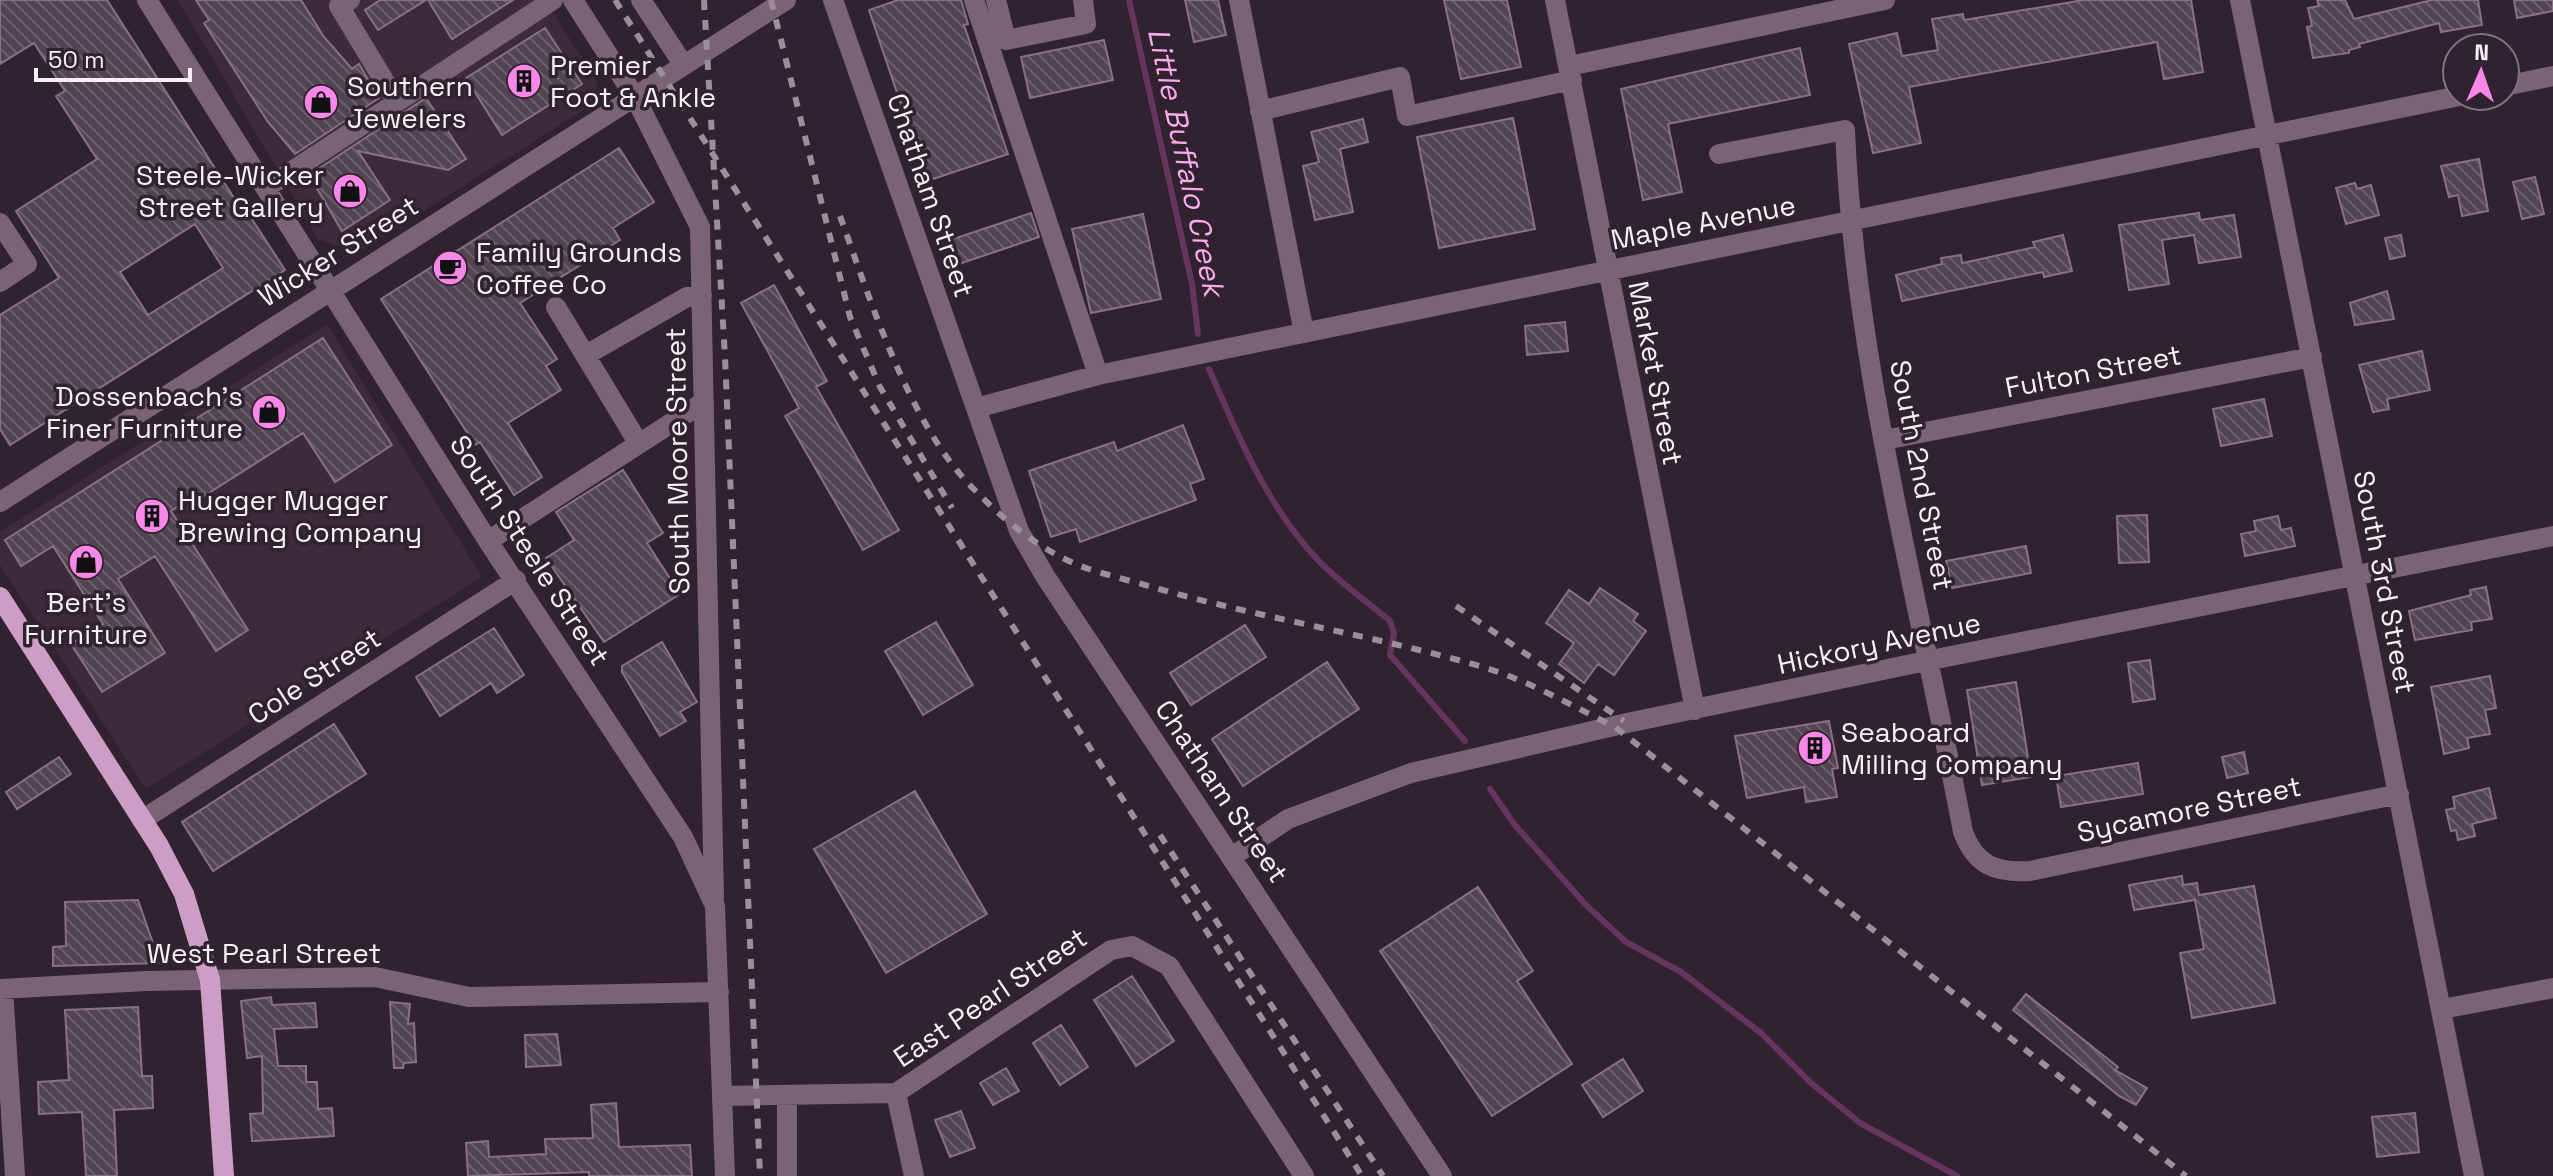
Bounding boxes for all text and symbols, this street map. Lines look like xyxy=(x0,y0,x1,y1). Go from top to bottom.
water label: Little Buffalo Creek xyxy=(1139,24,1235,302)
scale bar xyxy=(36,32,190,82)
north arrow xyxy=(2441,32,2521,112)
text: N xyxy=(2474,38,2490,66)
text: 50 m xyxy=(48,44,105,75)
place label: Premier Foot & Ankle xyxy=(550,47,716,115)
building icon: Premier Foot & Ankle xyxy=(505,62,543,100)
place label: Southern Jewelers xyxy=(347,68,473,136)
shop icon: Southern Jewelers xyxy=(302,83,340,121)
street label: Chatham Street xyxy=(879,88,983,302)
place label: Steele-Wicker Street Gallery xyxy=(136,157,324,225)
shop icon: Steele-Wicker Street Gallery xyxy=(331,172,369,210)
street label: Maple Avenue xyxy=(1608,186,1798,258)
street label: Wicker Street xyxy=(251,187,425,315)
place label: Family Grounds Coffee Co xyxy=(476,234,682,302)
cafe icon: Family Grounds Coffee Co xyxy=(431,249,469,287)
street label: Market Street xyxy=(1621,278,1691,468)
street label: South Moore Street xyxy=(657,327,697,595)
street label: Fulton Street xyxy=(2002,336,2184,406)
street label: South 2nd Street xyxy=(1882,357,1962,593)
place label: Dossenbach's Finer Furniture xyxy=(46,378,243,446)
shop icon: Dossenbach's Finer Furniture xyxy=(250,393,288,431)
street label: South Steele Street xyxy=(442,428,618,672)
street label: South 3rd Street xyxy=(2346,467,2424,697)
place label: Hugger Mugger Brewing Company xyxy=(178,482,422,550)
building icon: Hugger Mugger Brewing Company xyxy=(133,497,171,535)
shop icon: Bert's Furniture xyxy=(67,543,105,581)
place label: Bert's Furniture xyxy=(24,584,148,652)
street label: Hickory Avenue xyxy=(1774,604,1984,682)
street label: Cole Street xyxy=(241,620,387,732)
street label: Chatham Street xyxy=(1147,692,1297,890)
place label: Seaboard Milling Company xyxy=(1841,714,2063,782)
building icon: Seaboard Milling Company xyxy=(1796,729,1834,767)
street label: Sycamore Street xyxy=(2074,768,2304,850)
street label: East Pearl Street xyxy=(886,919,1094,1075)
street label: West Pearl Street xyxy=(147,935,381,971)

